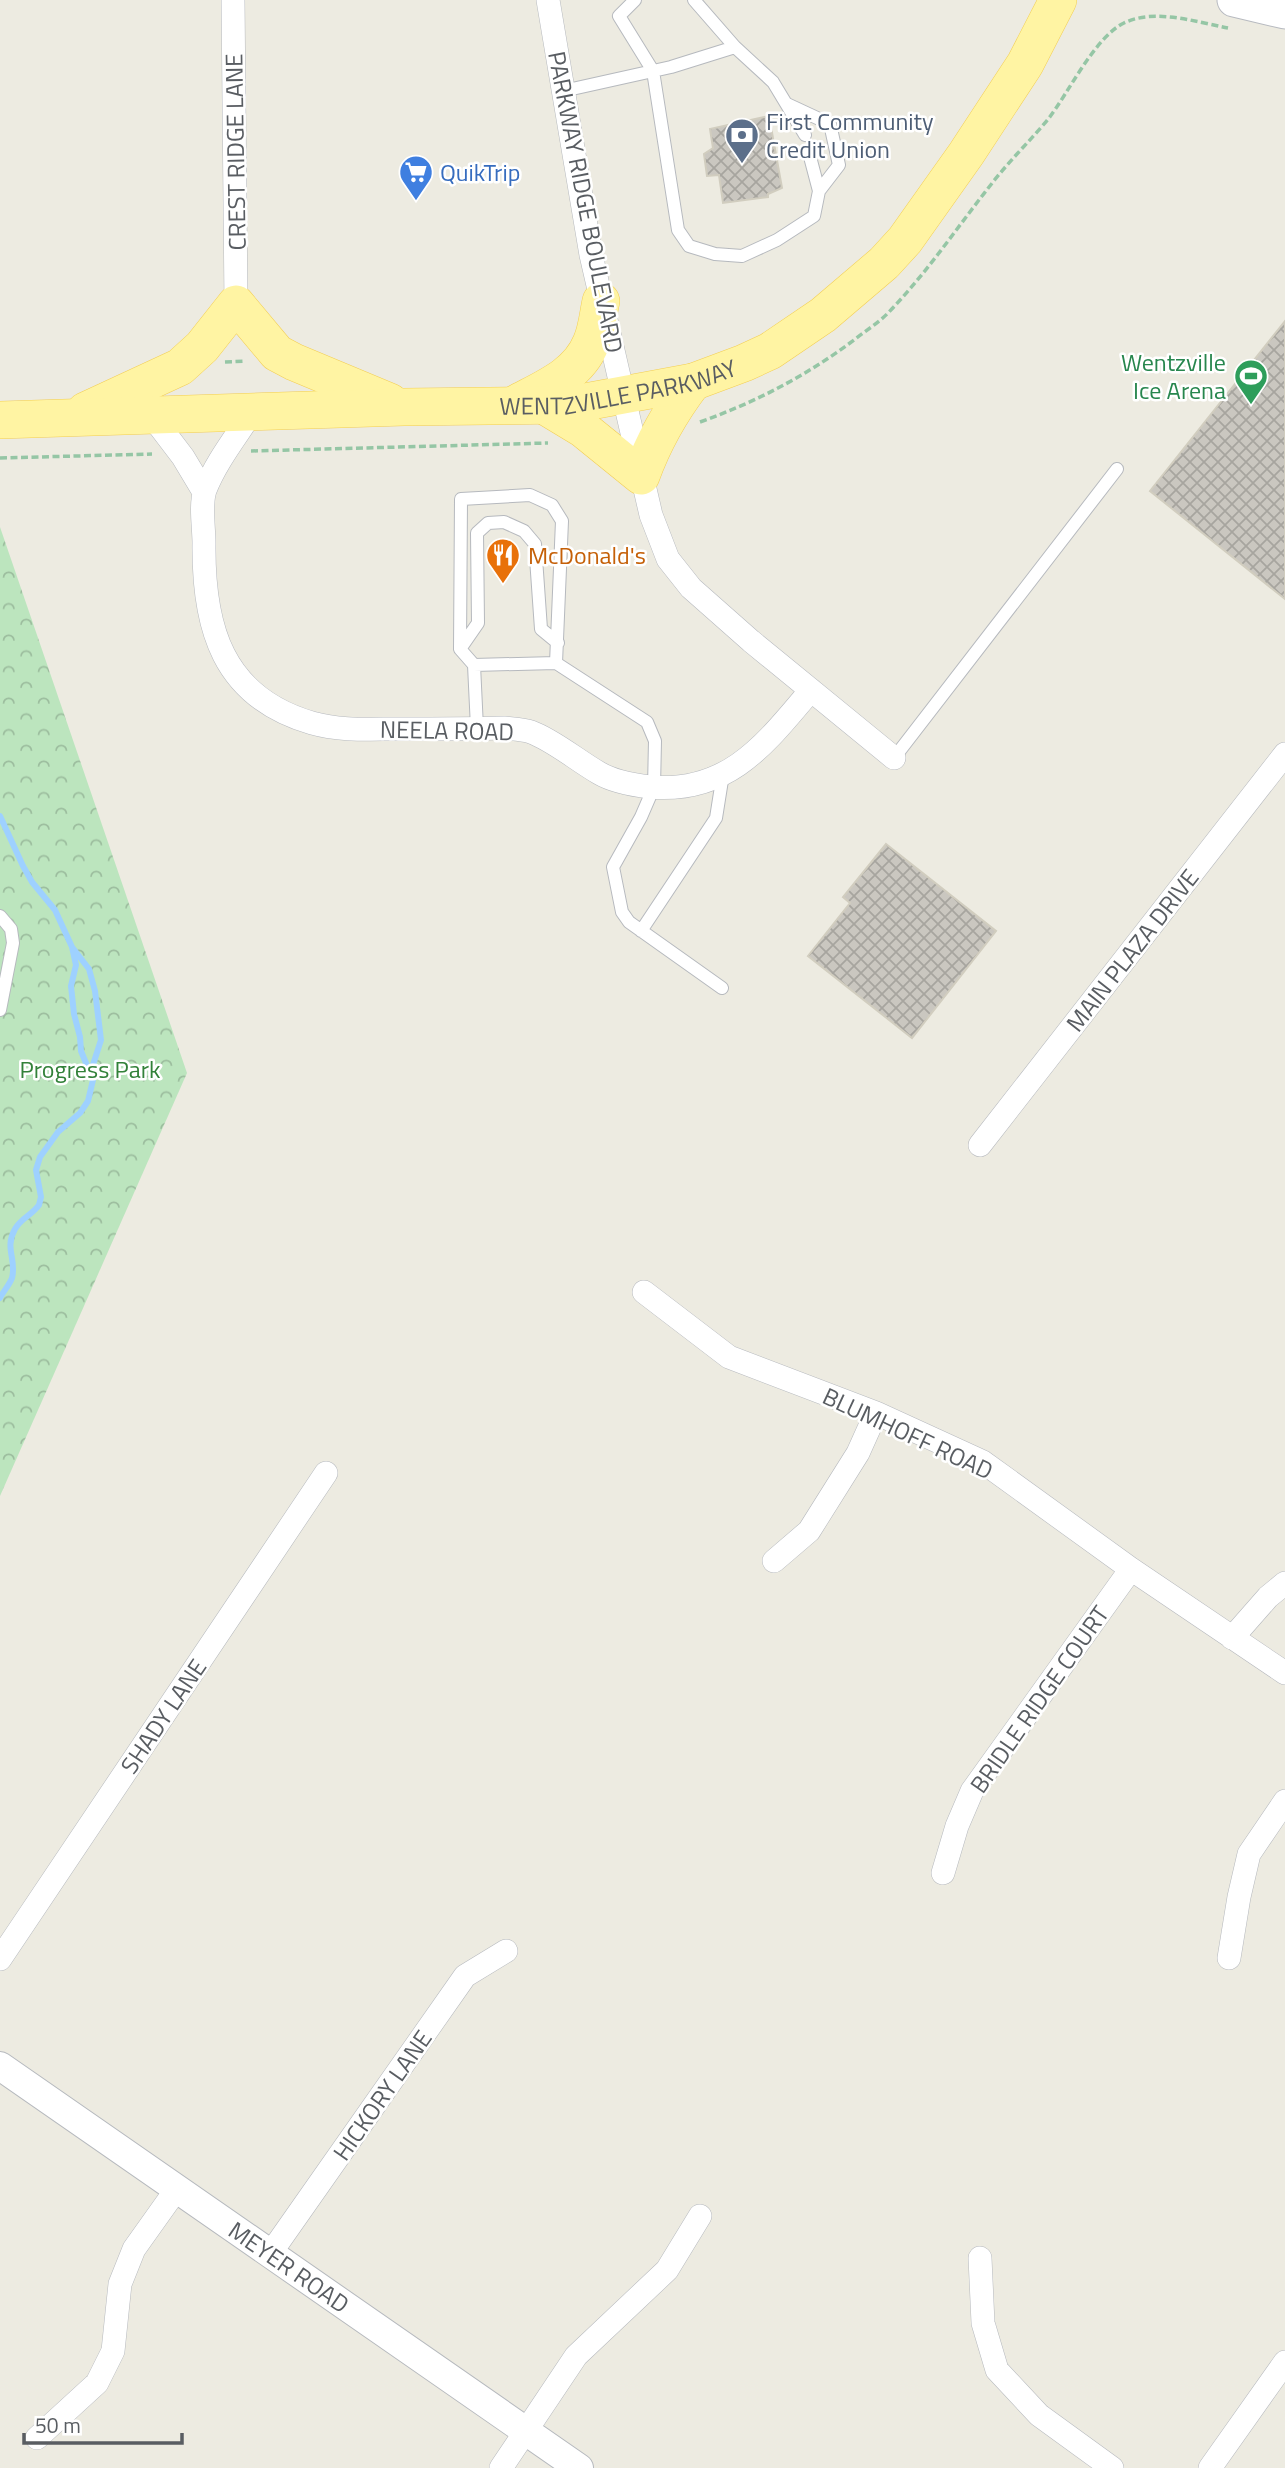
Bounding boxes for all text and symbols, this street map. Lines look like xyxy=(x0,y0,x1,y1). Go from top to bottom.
street label: PARKWAY RIDGE BOULEVARD xyxy=(539,48,633,356)
street label: CREST RIDGE LANE xyxy=(215,53,255,251)
place label: First Community Credit Union xyxy=(766,103,934,167)
bank icon: First Community Credit Union xyxy=(723,116,761,165)
supermarket icon: QuikTrip xyxy=(397,153,435,202)
place label: QuikTrip xyxy=(440,154,520,190)
place label: Wentzville Ice Arena xyxy=(1121,344,1226,408)
street label: WENTZVILLE PARKWAY xyxy=(499,349,742,424)
sports icon: Wentzville Ice Arena xyxy=(1232,357,1270,406)
restaurant icon: McDonald's xyxy=(484,536,522,585)
place label: McDonald's xyxy=(528,537,646,573)
street label: NEELA ROAD xyxy=(380,711,514,749)
street label: MAIN PLAZA DRIVE xyxy=(1057,861,1207,1039)
park label: Progress Park xyxy=(19,1051,161,1087)
street label: BLUMHOFF ROAD xyxy=(817,1378,999,1488)
street label: BRIDLE RIDGE COURT xyxy=(961,1598,1118,1800)
street label: SHADY LANE xyxy=(111,1651,215,1781)
street label: HICKORY LANE xyxy=(324,2022,440,2168)
street label: MEYER ROAD xyxy=(221,2212,357,2321)
scale bar xyxy=(24,2402,182,2446)
text: 50 m xyxy=(35,2409,81,2441)

